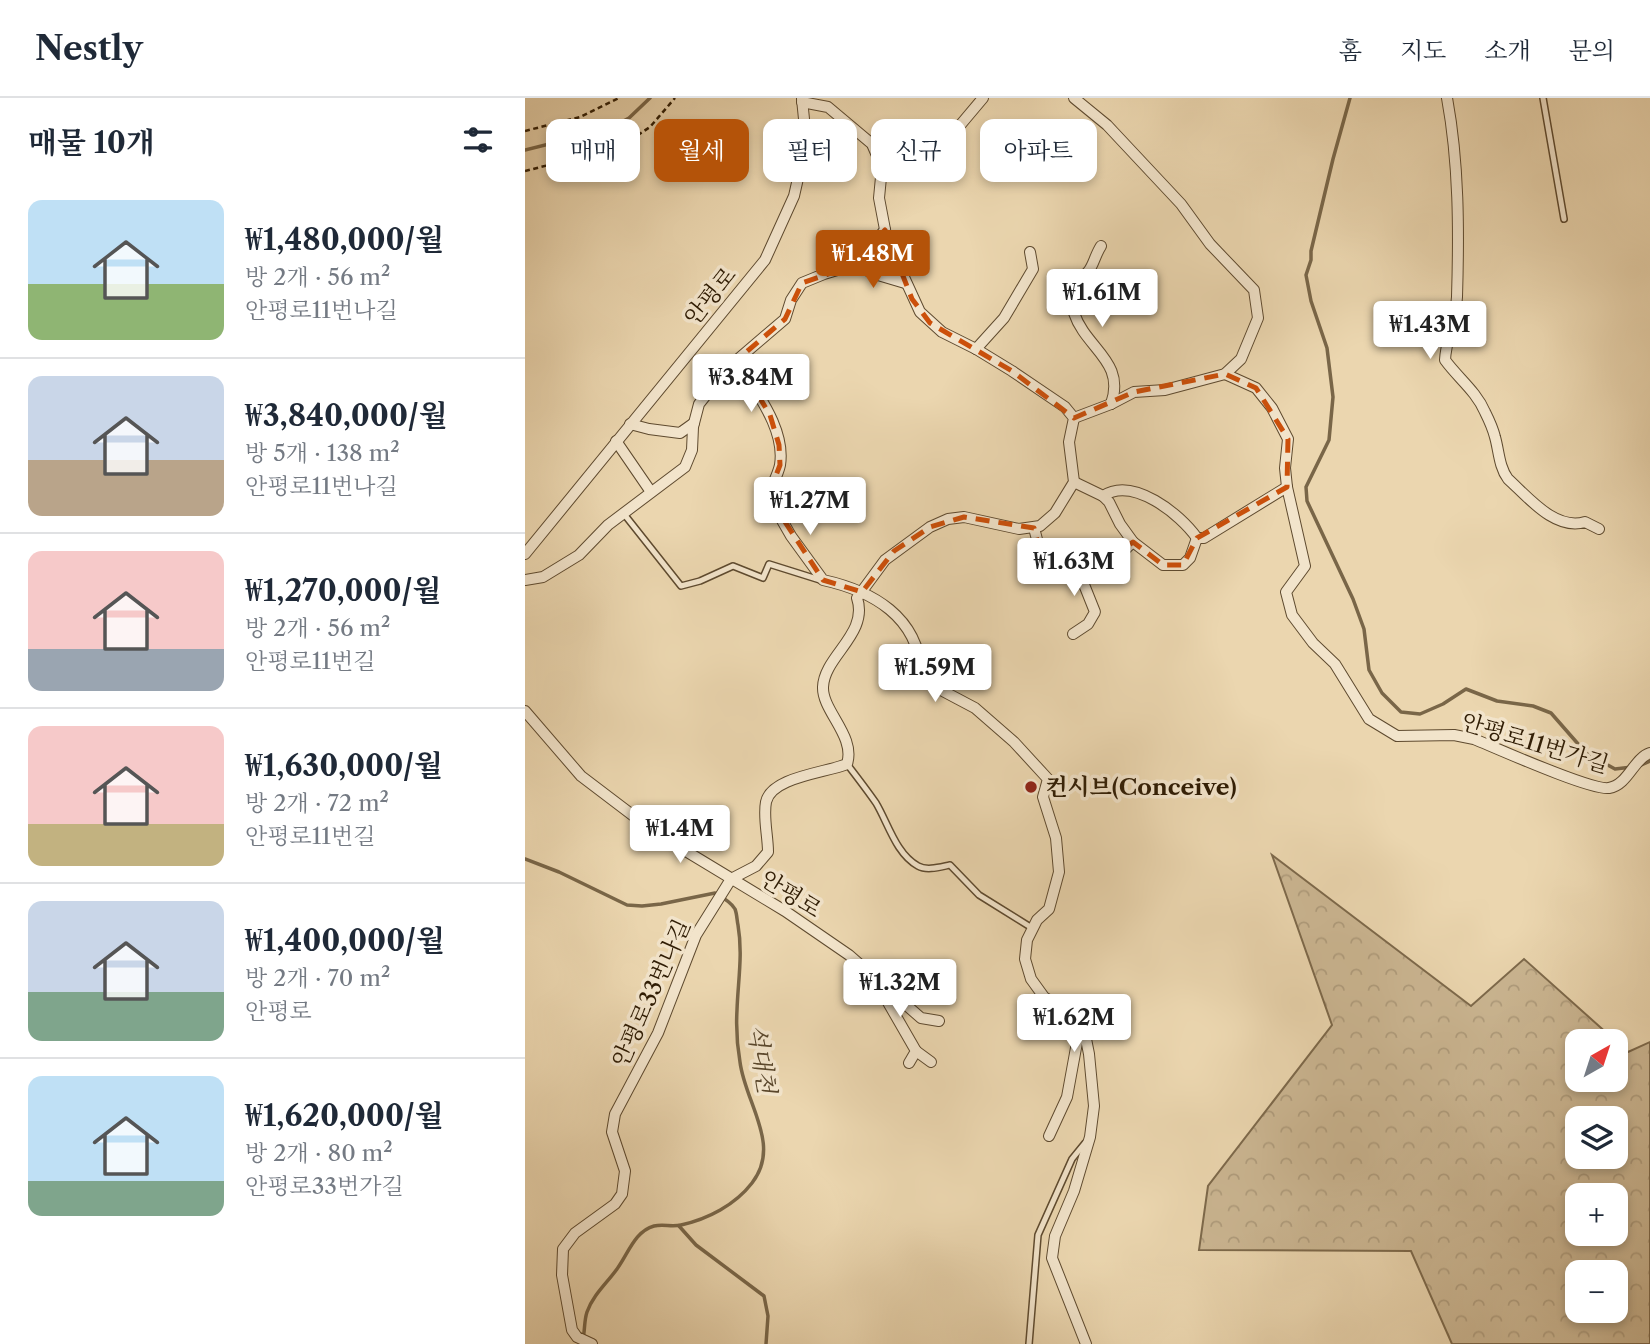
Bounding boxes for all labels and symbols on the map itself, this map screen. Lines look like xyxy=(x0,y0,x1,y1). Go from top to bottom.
pin: ₩1.48M xyxy=(816,230,930,290)
street label: 안평로 xyxy=(678,261,742,331)
pin: ₩1.61M xyxy=(1045,270,1159,329)
pin: ₩1.43M xyxy=(1373,302,1487,361)
pin: ₩3.84M xyxy=(694,354,808,414)
pin: ₩1.27M xyxy=(753,478,867,537)
pin: ₩1.63M xyxy=(1017,538,1131,598)
pin: ₩1.59M xyxy=(878,644,992,704)
street label: 안평로11번가길 xyxy=(1458,707,1612,779)
place label: 컨시브(Conceive) xyxy=(1045,773,1237,801)
marker: 컨시브(Conceive) xyxy=(1023,779,1039,795)
pin: ₩1.4M xyxy=(631,806,729,865)
street label: 안평로 xyxy=(755,864,827,924)
street label: 안평로33번나길 xyxy=(606,915,696,1071)
pin: ₩1.32M xyxy=(843,960,957,1019)
pin: ₩1.62M xyxy=(1017,995,1131,1054)
water label: 석대천 xyxy=(742,1022,782,1097)
north arrow xyxy=(1565,1029,1627,1092)

